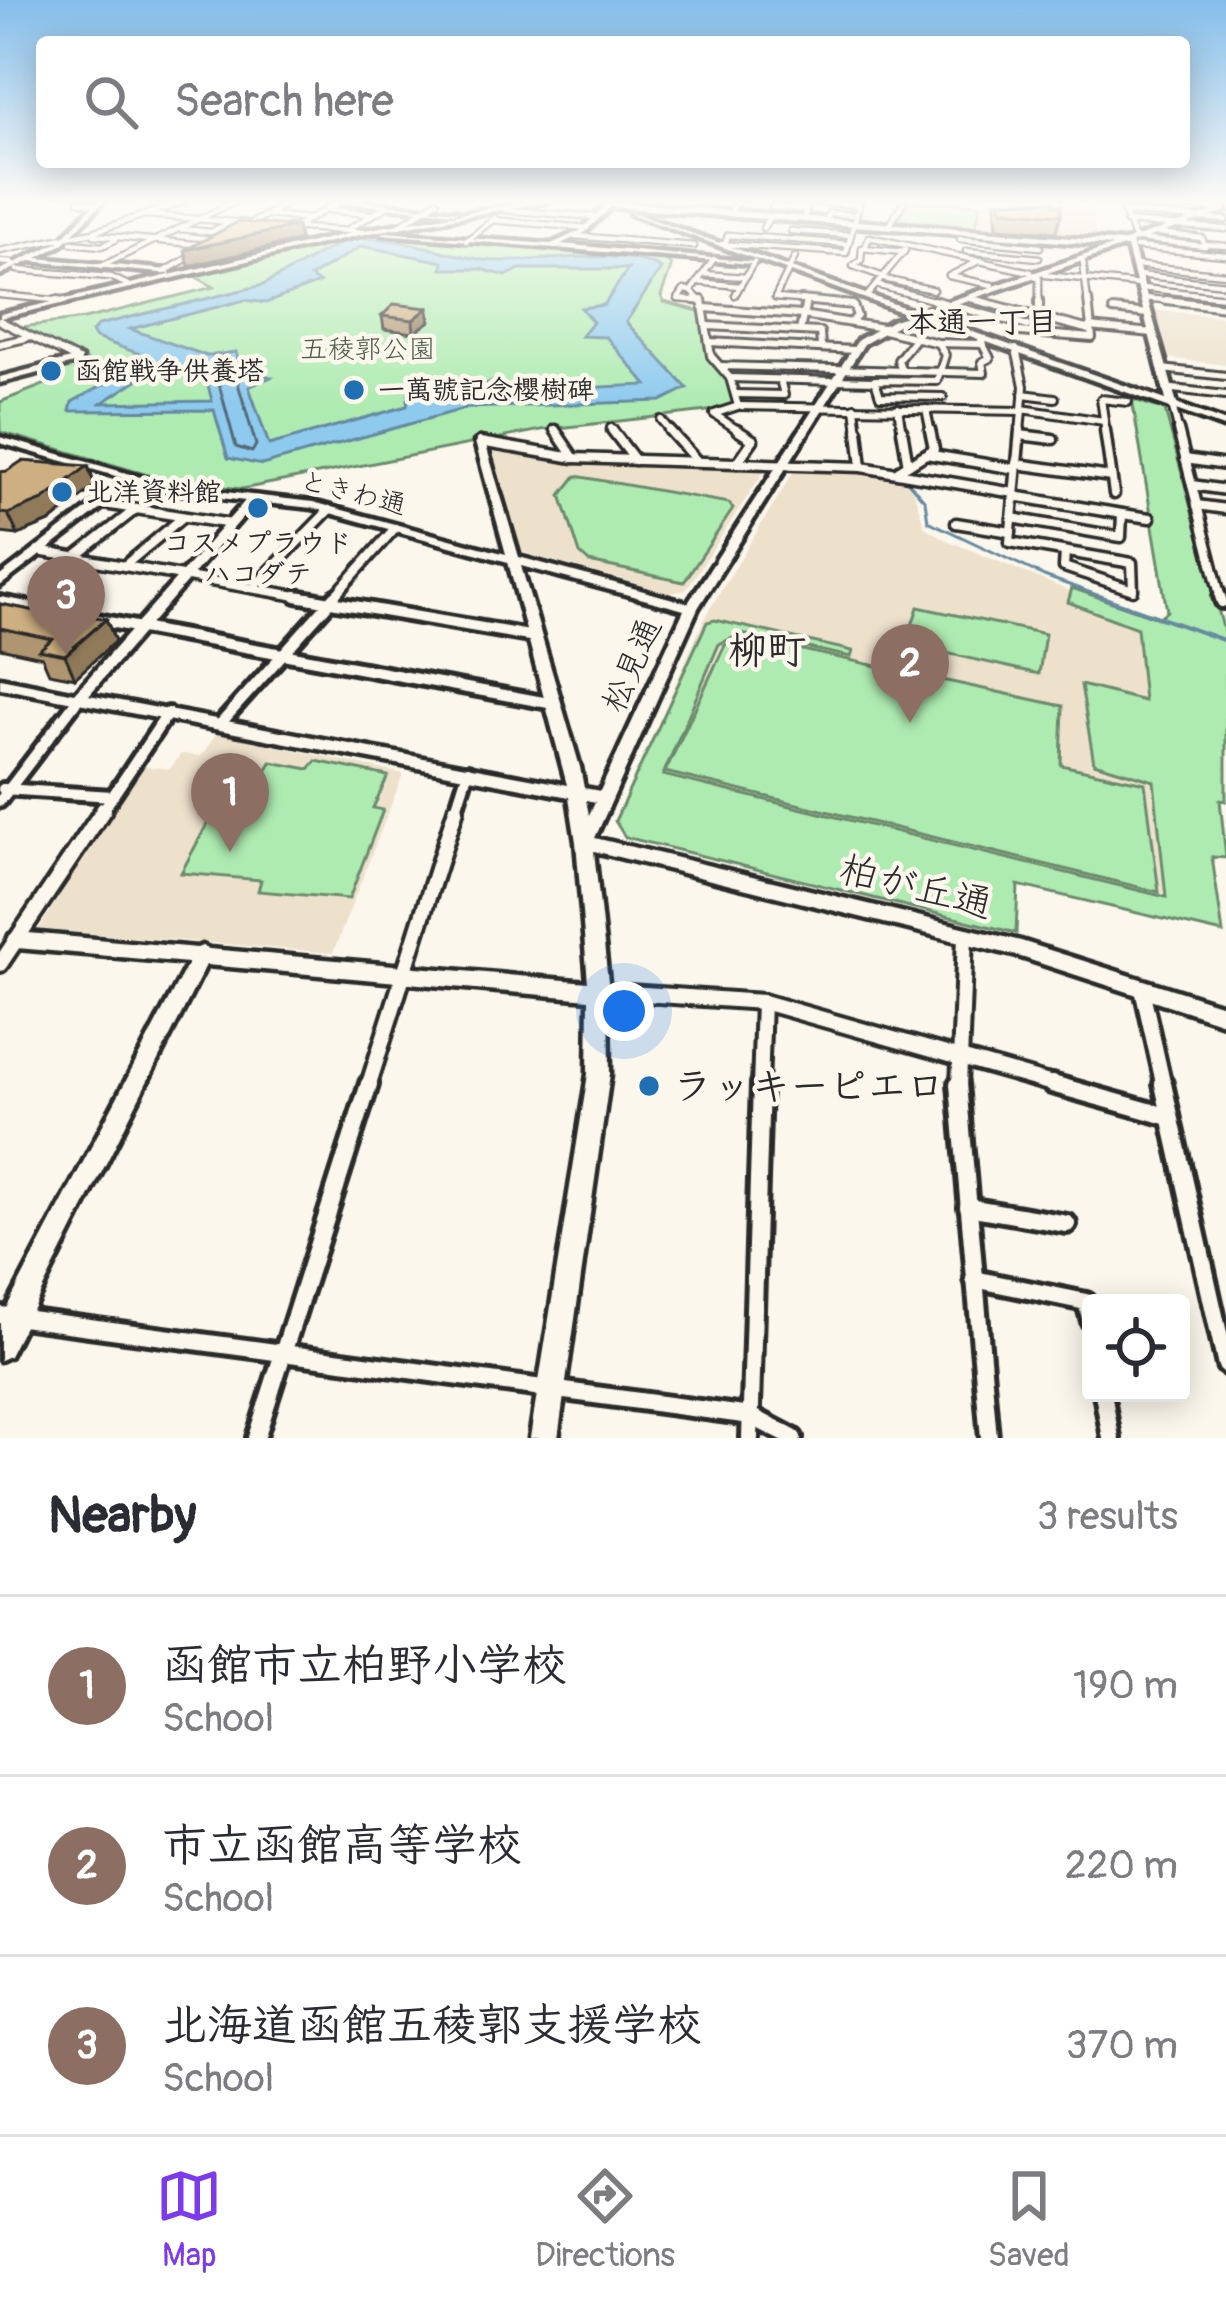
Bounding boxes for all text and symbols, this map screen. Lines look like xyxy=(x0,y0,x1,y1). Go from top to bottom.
search box xyxy=(36,36,1190,168)
icon: search xyxy=(78,69,144,135)
text: Search here xyxy=(174,74,394,130)
district label: 本通一丁目 xyxy=(907,304,1057,341)
park label: 五稜郭公園 xyxy=(301,333,436,366)
place label: 函館戦争供養塔 xyxy=(75,355,264,388)
marker: 函館戦争供養塔 xyxy=(38,358,64,384)
place label: 一萬號記念櫻樹碑 xyxy=(378,374,594,407)
marker: 一萬號記念櫻樹碑 xyxy=(341,377,367,403)
street label: ときわ通 xyxy=(297,464,409,522)
place label: 北洋資料館 xyxy=(86,476,221,509)
marker: 北洋資料館 xyxy=(49,479,75,505)
marker: コスメプラウド ハコダテ xyxy=(245,495,271,521)
place label: コスメプラウド ハコダテ xyxy=(164,527,353,591)
pin: 3 xyxy=(27,556,105,655)
street label: 松見通 xyxy=(593,611,671,719)
pin: 2 xyxy=(871,624,949,723)
district label: 柳町 xyxy=(728,626,806,675)
pin: 1 xyxy=(191,753,269,852)
street label: 柏が丘通 xyxy=(834,844,998,930)
your location xyxy=(594,981,654,1041)
place label: ラッキーピエロ xyxy=(673,1062,945,1111)
marker: ラッキーピエロ xyxy=(636,1073,662,1099)
map controls xyxy=(1082,1294,1190,1402)
button: locate xyxy=(1082,1294,1190,1402)
text: Nearby xyxy=(48,1484,196,1548)
text: 3 results xyxy=(1037,1492,1178,1541)
text: 函館市立柏野小学校 xyxy=(162,1638,567,1694)
text: 1 xyxy=(79,1661,95,1710)
text: 190 m xyxy=(1073,1661,1178,1710)
text: School xyxy=(162,1694,274,1743)
text: 市立函館高等学校 xyxy=(162,1818,522,1874)
text: 2 xyxy=(76,1841,98,1890)
text: 220 m xyxy=(1065,1841,1178,1890)
text: School xyxy=(162,1874,274,1923)
text: 北海道函館五稜郭支援学校 xyxy=(162,1998,702,2054)
text: 3 xyxy=(76,2021,98,2070)
text: 370 m xyxy=(1066,2021,1178,2070)
text: School xyxy=(162,2054,274,2103)
tab: Map xyxy=(156,2163,222,2276)
tab: Directions xyxy=(535,2163,675,2276)
tab: Saved xyxy=(988,2163,1070,2276)

